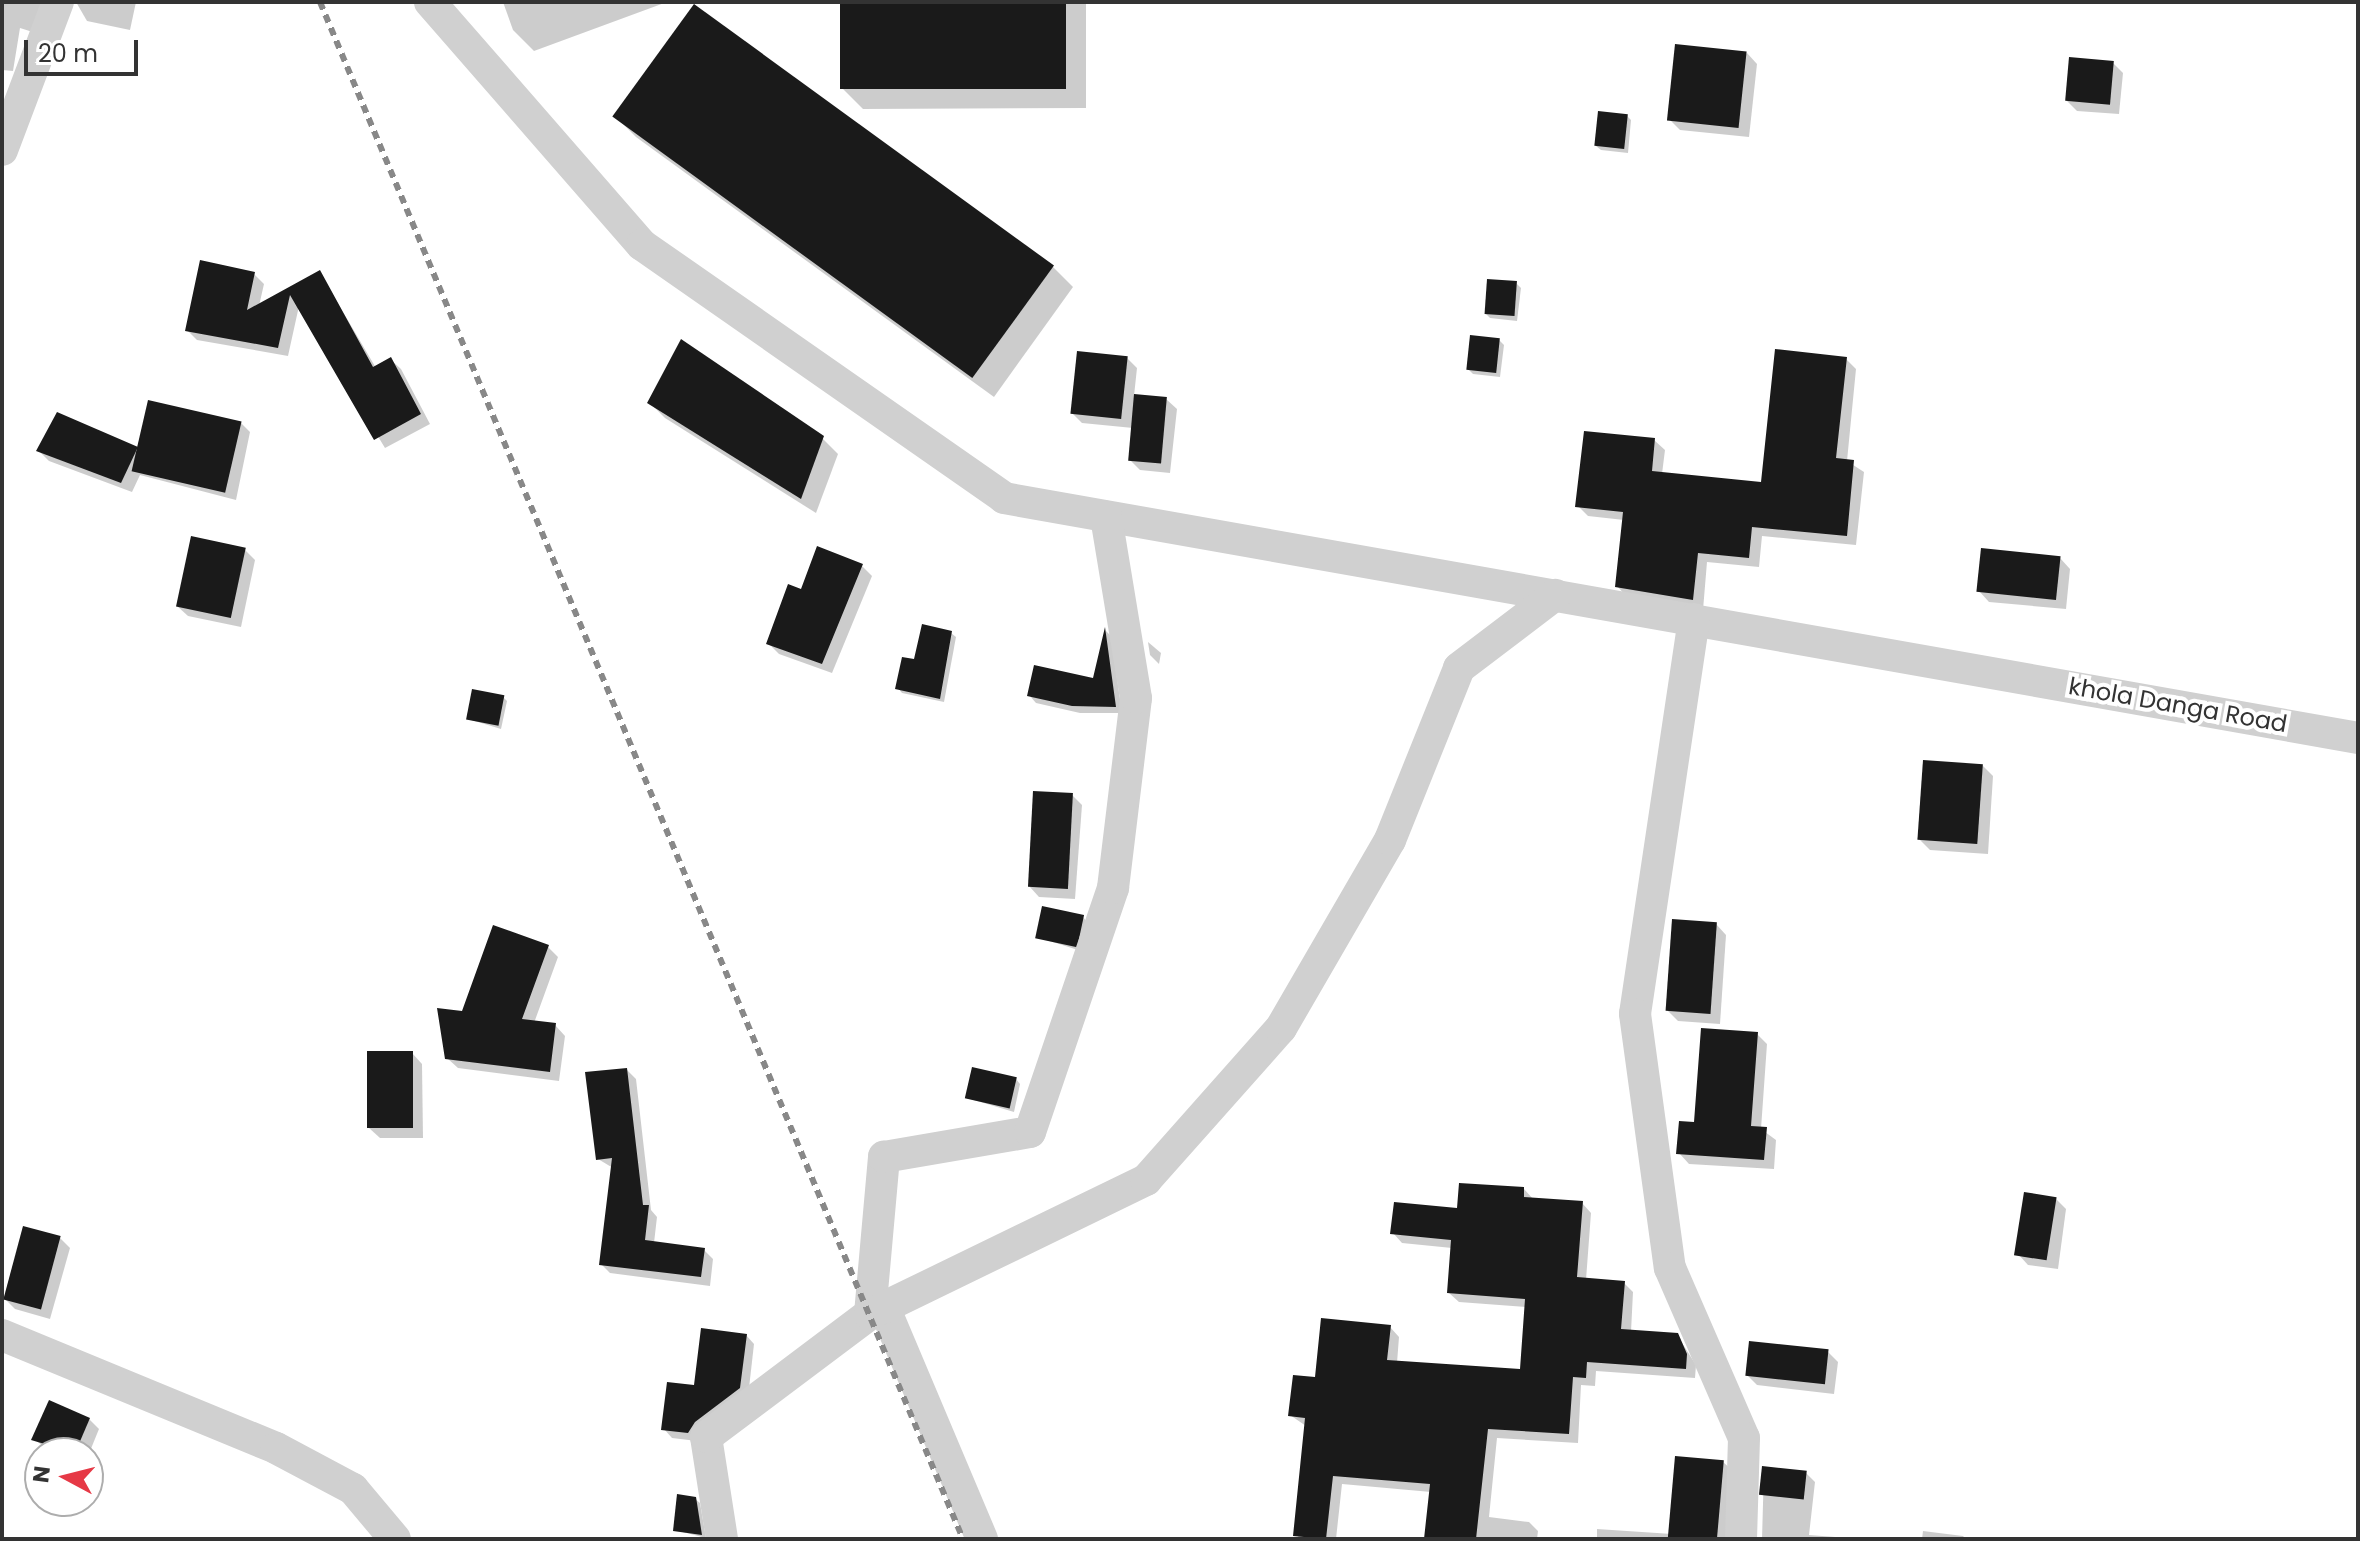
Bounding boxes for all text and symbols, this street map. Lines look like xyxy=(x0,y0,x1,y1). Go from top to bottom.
scale bar xyxy=(28,24,142,74)
text: 20 m xyxy=(38,37,98,70)
street label: khola Danga Road xyxy=(2066,672,2290,738)
north arrow xyxy=(24,1437,104,1517)
text: N xyxy=(25,1464,58,1484)

